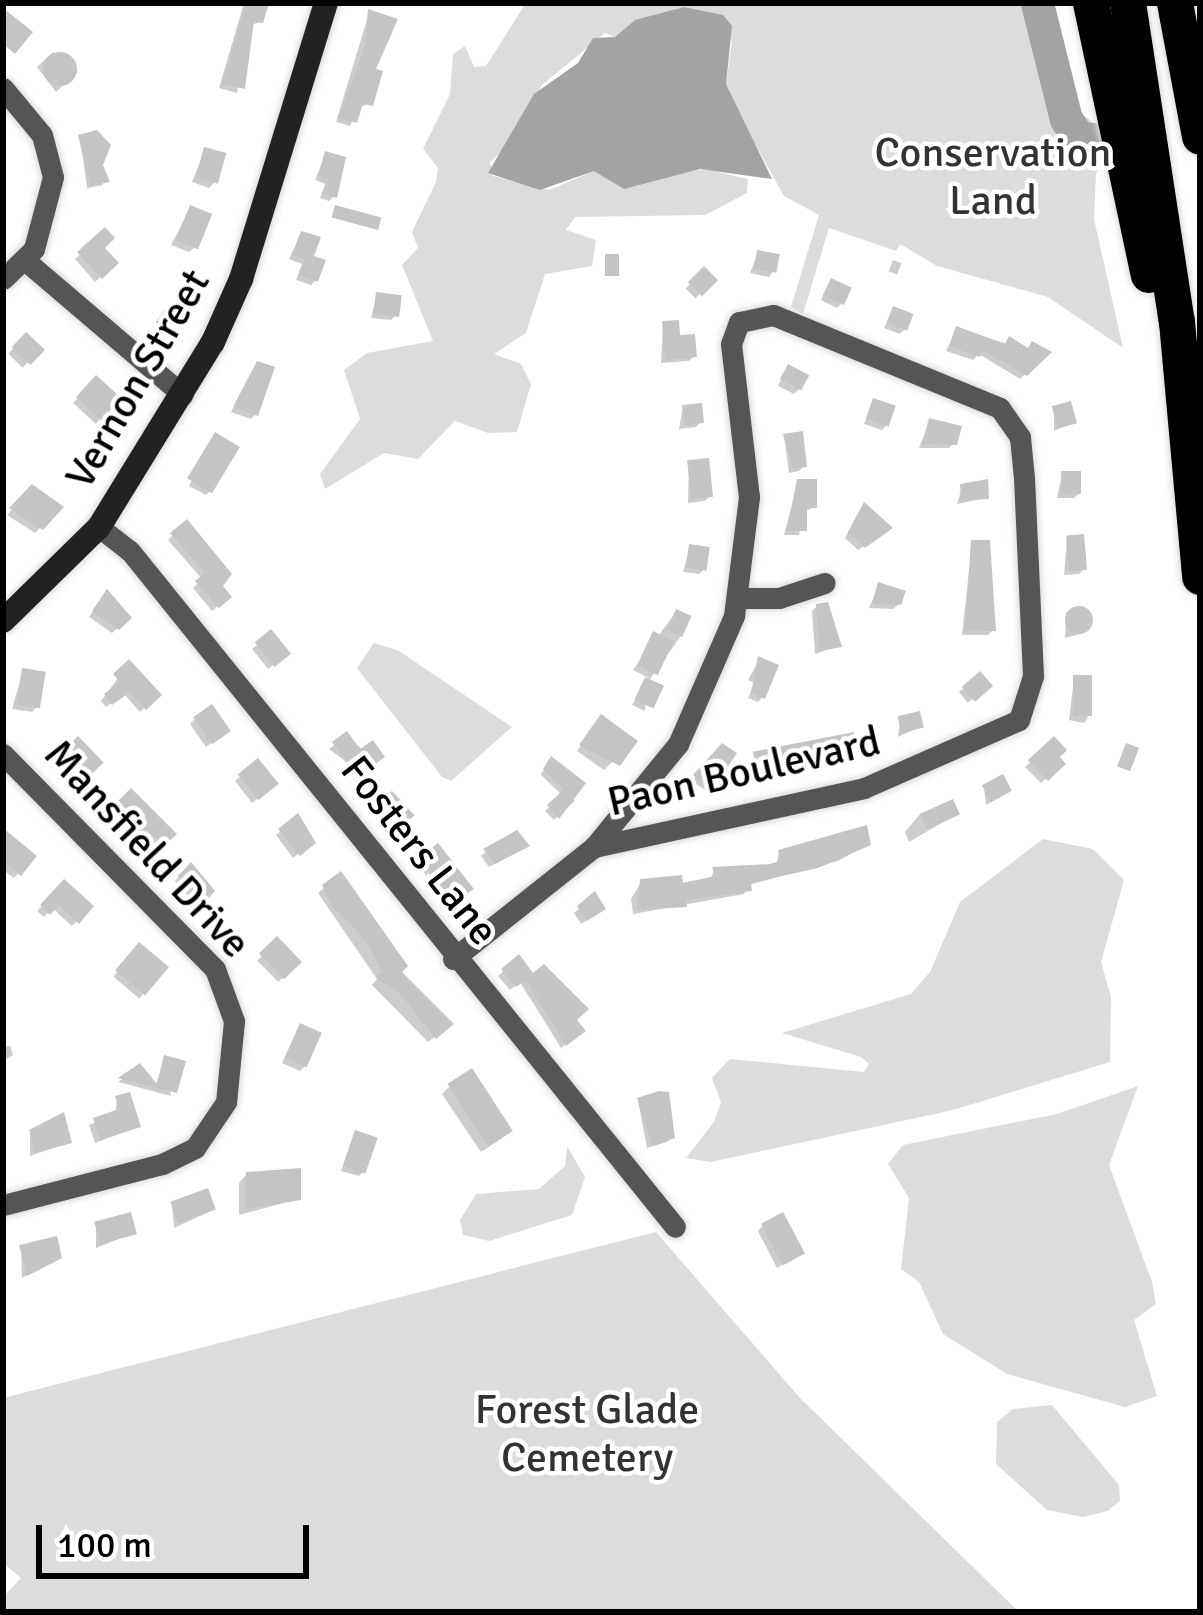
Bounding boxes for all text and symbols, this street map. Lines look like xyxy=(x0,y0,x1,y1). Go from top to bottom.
park label: Conservation Land xyxy=(875,128,1111,226)
street label: Vernon Street xyxy=(55,260,221,498)
street label: Paon Boulevard xyxy=(603,716,885,828)
street label: Mansfield Drive xyxy=(33,730,261,968)
street label: Fosters Lane xyxy=(330,746,508,956)
park label: Forest Glade Cemetery xyxy=(475,1385,699,1484)
scale bar xyxy=(42,1501,315,1575)
text: 100 m xyxy=(57,1523,152,1568)

